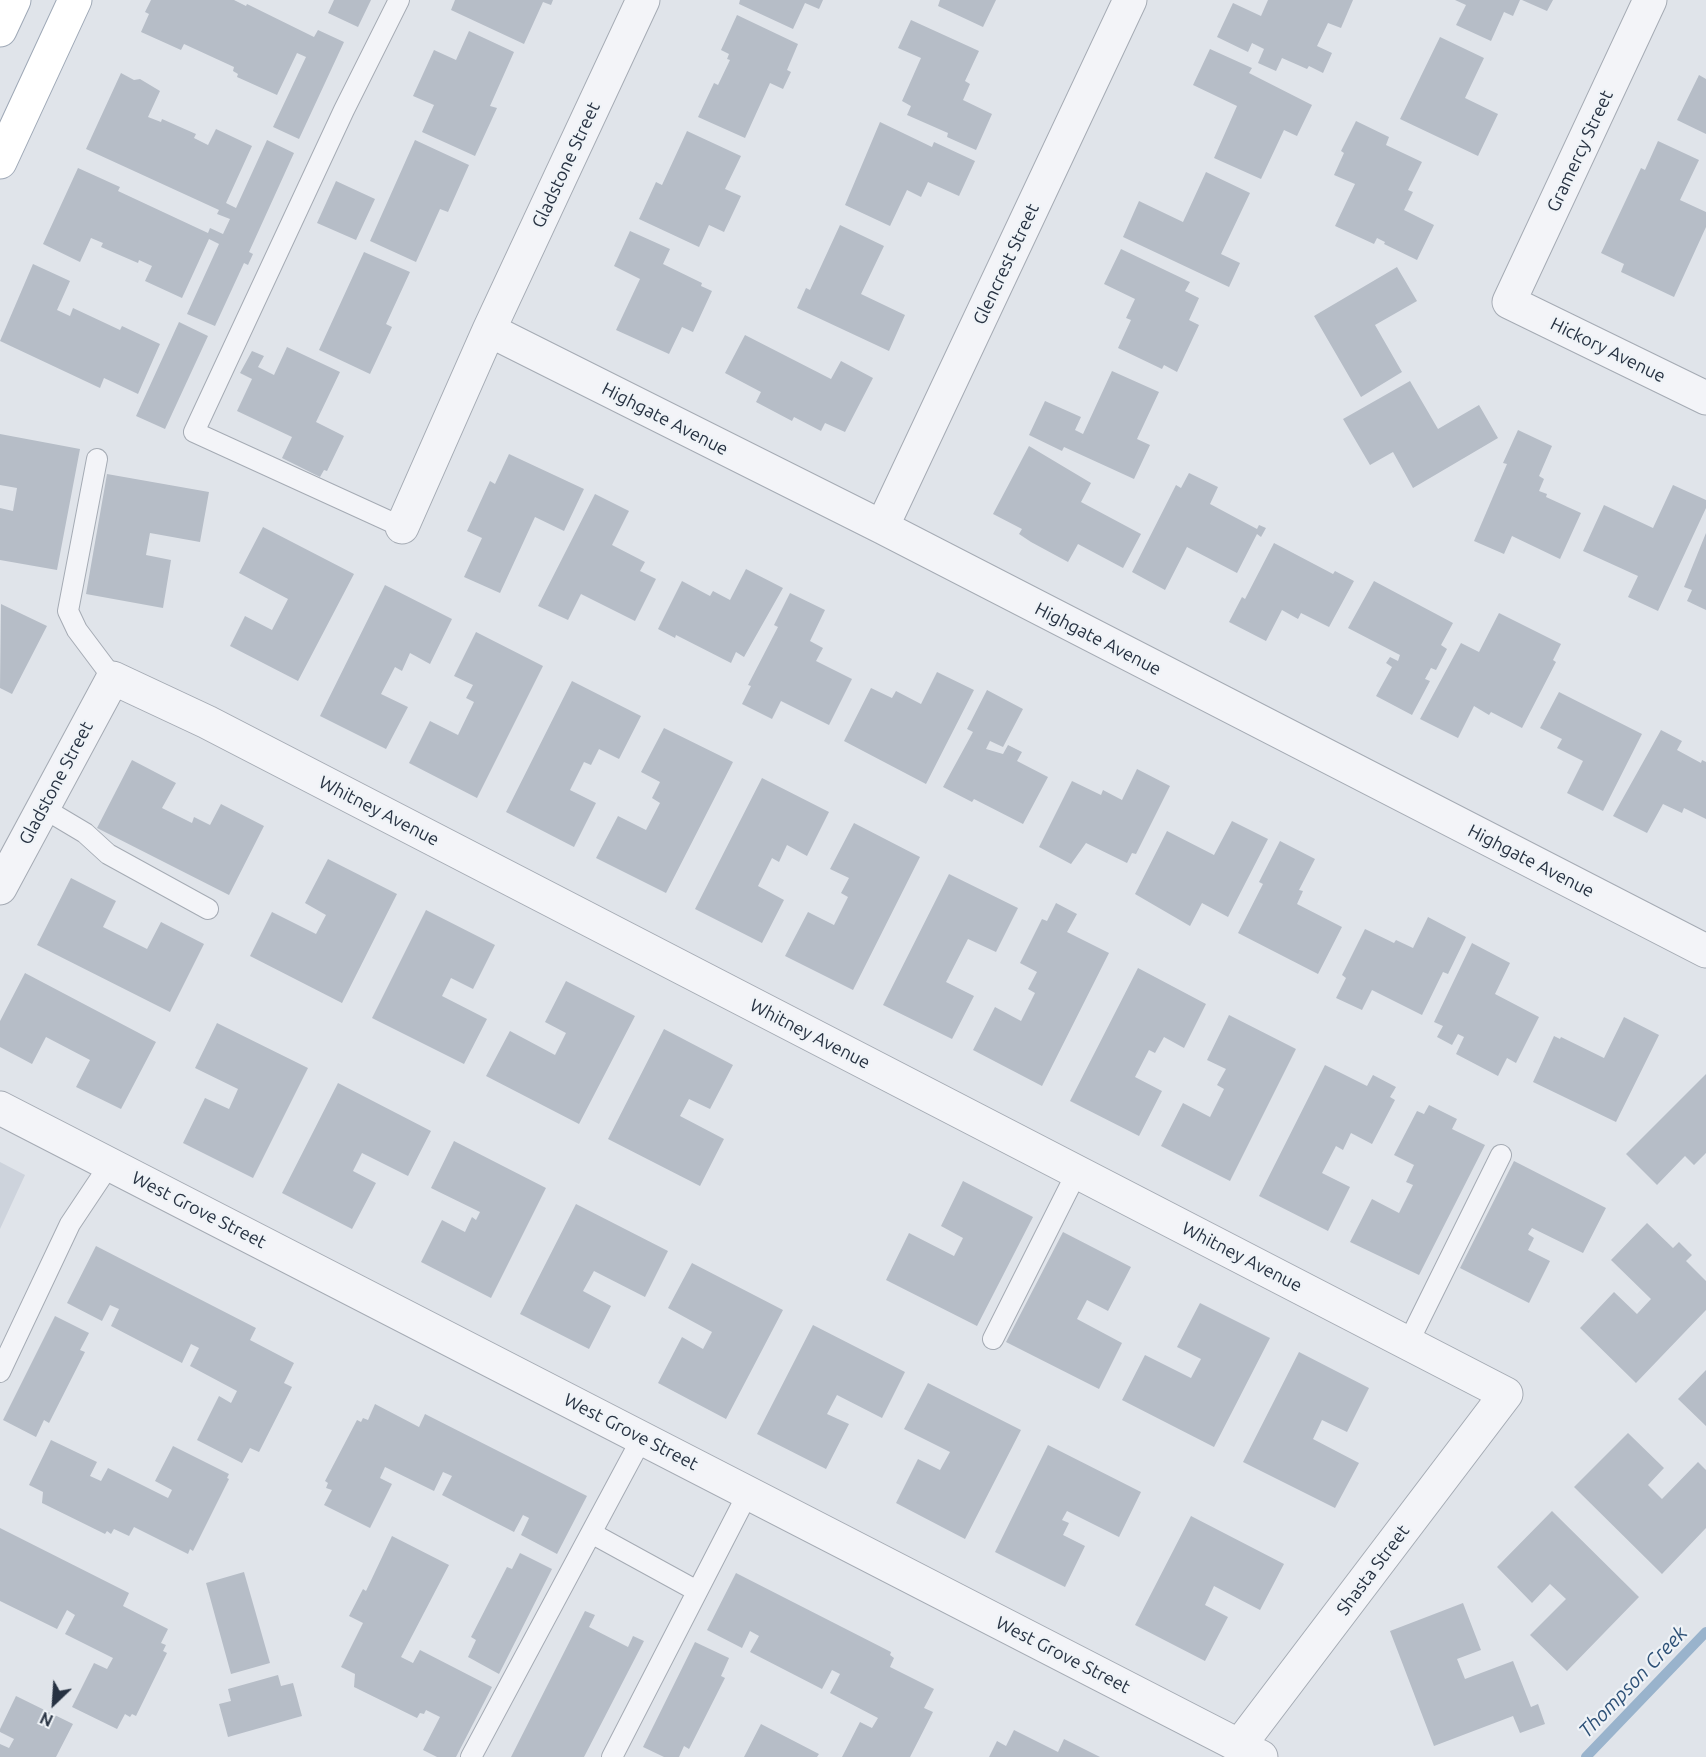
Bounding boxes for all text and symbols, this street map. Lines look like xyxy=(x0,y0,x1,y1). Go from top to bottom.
street label: Gramercy Street xyxy=(1542,87,1618,215)
street label: Gladstone Street xyxy=(527,99,605,231)
street label: Glencrest Street xyxy=(968,200,1044,328)
street label: Hickory Avenue xyxy=(1547,313,1669,387)
street label: Highgate Avenue xyxy=(598,378,732,460)
street label: Highgate Avenue xyxy=(1031,598,1165,680)
street label: Gladstone Street xyxy=(14,718,98,848)
street label: Whitney Avenue xyxy=(315,771,443,851)
street label: Highgate Avenue xyxy=(1464,820,1598,902)
street label: Whitney Avenue xyxy=(746,994,874,1074)
street label: West Grove Street xyxy=(128,1167,270,1253)
street label: Whitney Avenue xyxy=(1178,1217,1306,1297)
street label: West Grove Street xyxy=(560,1389,702,1475)
street label: Shasta Street xyxy=(1332,1521,1414,1619)
street label: West Grove Street xyxy=(992,1612,1134,1698)
water label: Thompson Creek xyxy=(1574,1621,1692,1743)
north arrow xyxy=(24,1673,84,1733)
text: N xyxy=(37,1709,56,1730)

